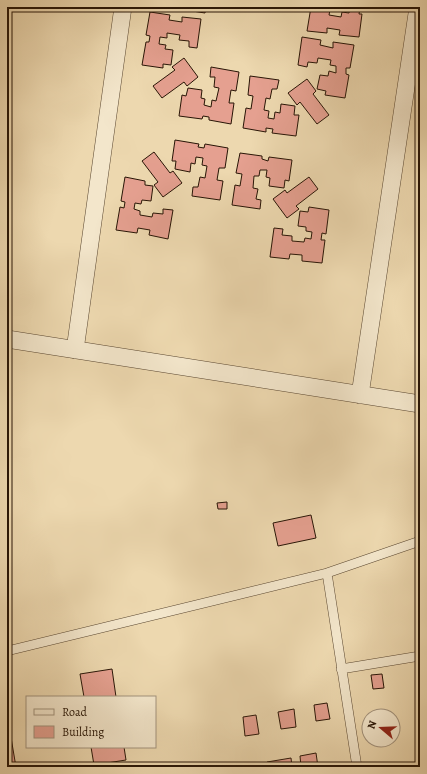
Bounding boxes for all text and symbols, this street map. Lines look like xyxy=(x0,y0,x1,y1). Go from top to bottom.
legend xyxy=(26,696,156,748)
text: Road xyxy=(62,704,88,720)
north arrow xyxy=(361,708,401,748)
text: N xyxy=(364,719,380,731)
text: Building xyxy=(62,724,104,740)

